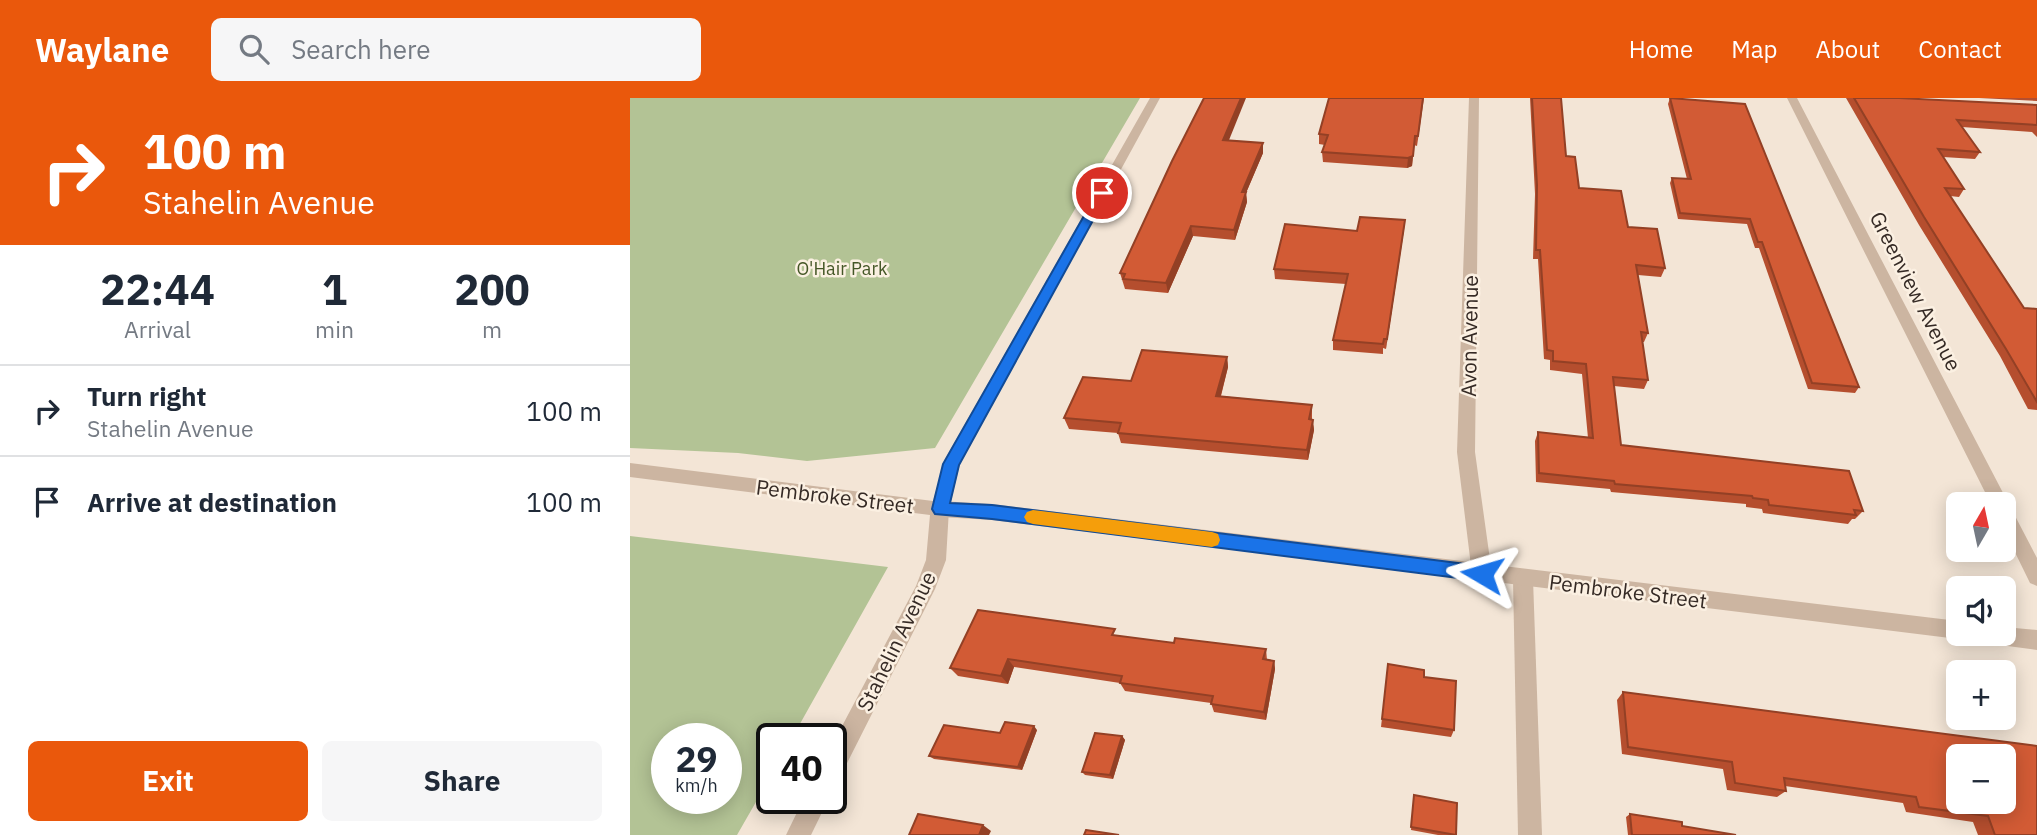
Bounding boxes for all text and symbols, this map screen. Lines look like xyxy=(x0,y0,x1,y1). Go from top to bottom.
search box xyxy=(211,18,701,81)
text: Waylane xyxy=(35,28,169,71)
icon: search xyxy=(235,30,273,68)
text: Search here xyxy=(291,32,431,66)
text: Home xyxy=(1629,33,1693,65)
text: Map xyxy=(1731,33,1777,65)
text: About xyxy=(1815,33,1880,65)
text: Contact xyxy=(1918,33,2002,65)
text: 100 m xyxy=(143,119,287,182)
icon: right xyxy=(28,126,119,217)
pin xyxy=(1072,163,1132,223)
icon: arrive xyxy=(1083,174,1121,212)
text: Stahelin Avenue xyxy=(143,181,375,223)
street label: Greenview Avenue xyxy=(1864,207,1968,375)
park label: O'Hair Park xyxy=(796,257,888,280)
text: 22:44 xyxy=(100,262,215,317)
text: 1 xyxy=(322,262,347,317)
text: 200 xyxy=(454,262,530,317)
street label: Avon Avenue xyxy=(1454,275,1484,397)
text: Arrival xyxy=(124,314,191,344)
text: min xyxy=(315,314,354,344)
text: m xyxy=(482,314,502,344)
text: Turn right xyxy=(87,379,206,413)
icon: right xyxy=(28,392,66,430)
text: 100 m xyxy=(526,394,602,428)
text: Stahelin Avenue xyxy=(87,413,254,443)
street label: Pembroke Street xyxy=(755,472,915,520)
icon: arrive xyxy=(28,483,66,521)
text: Arrive at destination xyxy=(87,485,337,519)
text: 100 m xyxy=(526,485,602,519)
north arrow xyxy=(1946,492,2016,562)
map controls xyxy=(1946,492,2016,814)
position arrow xyxy=(1445,537,1519,611)
street label: Stahelin Avenue xyxy=(850,566,942,716)
street label: Pembroke Street xyxy=(1548,567,1708,615)
button: sound xyxy=(1946,576,2016,646)
button: + xyxy=(1946,660,2016,730)
speed limit sign: 40 xyxy=(756,723,847,814)
text: 29 xyxy=(675,736,718,782)
button: Exit xyxy=(28,741,308,821)
button: Share xyxy=(322,741,602,821)
button: − xyxy=(1946,744,2016,814)
text: km/h xyxy=(675,774,718,797)

